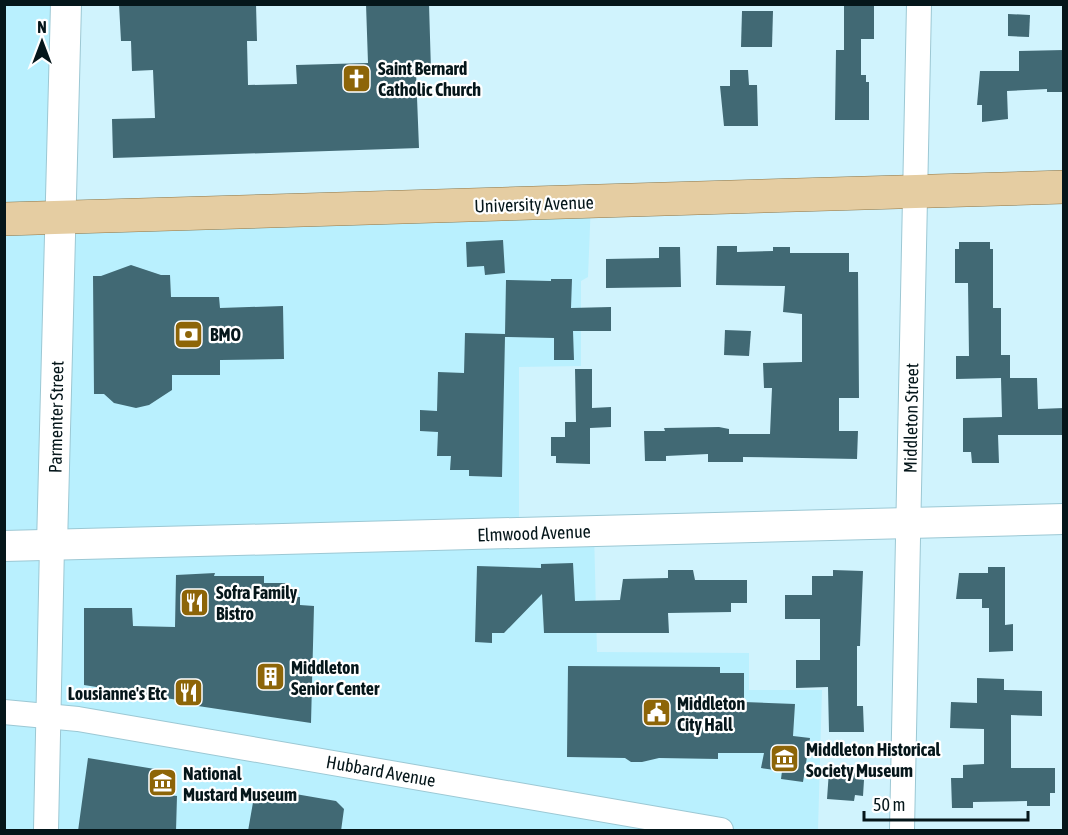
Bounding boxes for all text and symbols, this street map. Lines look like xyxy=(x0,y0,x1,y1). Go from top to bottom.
north arrow xyxy=(12,12,72,72)
text: N xyxy=(37,18,47,36)
place label: Saint Bernard Catholic Church xyxy=(378,58,481,100)
church icon: Saint Bernard Catholic Church xyxy=(341,62,373,94)
street label: University Avenue xyxy=(474,191,594,217)
bank icon: BMO xyxy=(173,318,205,350)
place label: BMO xyxy=(210,324,241,345)
street label: Parmenter Street xyxy=(45,361,67,473)
street label: Middleton Street xyxy=(900,363,922,473)
street label: Elmwood Avenue xyxy=(477,521,591,545)
place label: Sofra Family Bistro xyxy=(216,582,298,624)
restaurant icon: Sofra Family Bistro xyxy=(179,586,211,618)
place label: Middleton Senior Center xyxy=(291,657,380,699)
building icon: Middleton Senior Center xyxy=(254,661,286,693)
restaurant icon: Lousianne's Etc xyxy=(172,677,204,709)
place label: Lousianne's Etc xyxy=(68,683,167,704)
place label: Middleton City Hall xyxy=(677,693,745,735)
public building icon: Middleton City Hall xyxy=(640,697,672,729)
place label: Middleton Historical Society Museum xyxy=(806,739,941,781)
museum icon: Middleton Historical Society Museum xyxy=(769,743,801,775)
street label: Hubbard Avenue xyxy=(325,751,437,791)
place label: National Mustard Museum xyxy=(183,763,297,805)
museum icon: National Mustard Museum xyxy=(146,767,178,799)
scale bar xyxy=(864,784,1028,822)
text: 50 m xyxy=(873,794,905,815)

